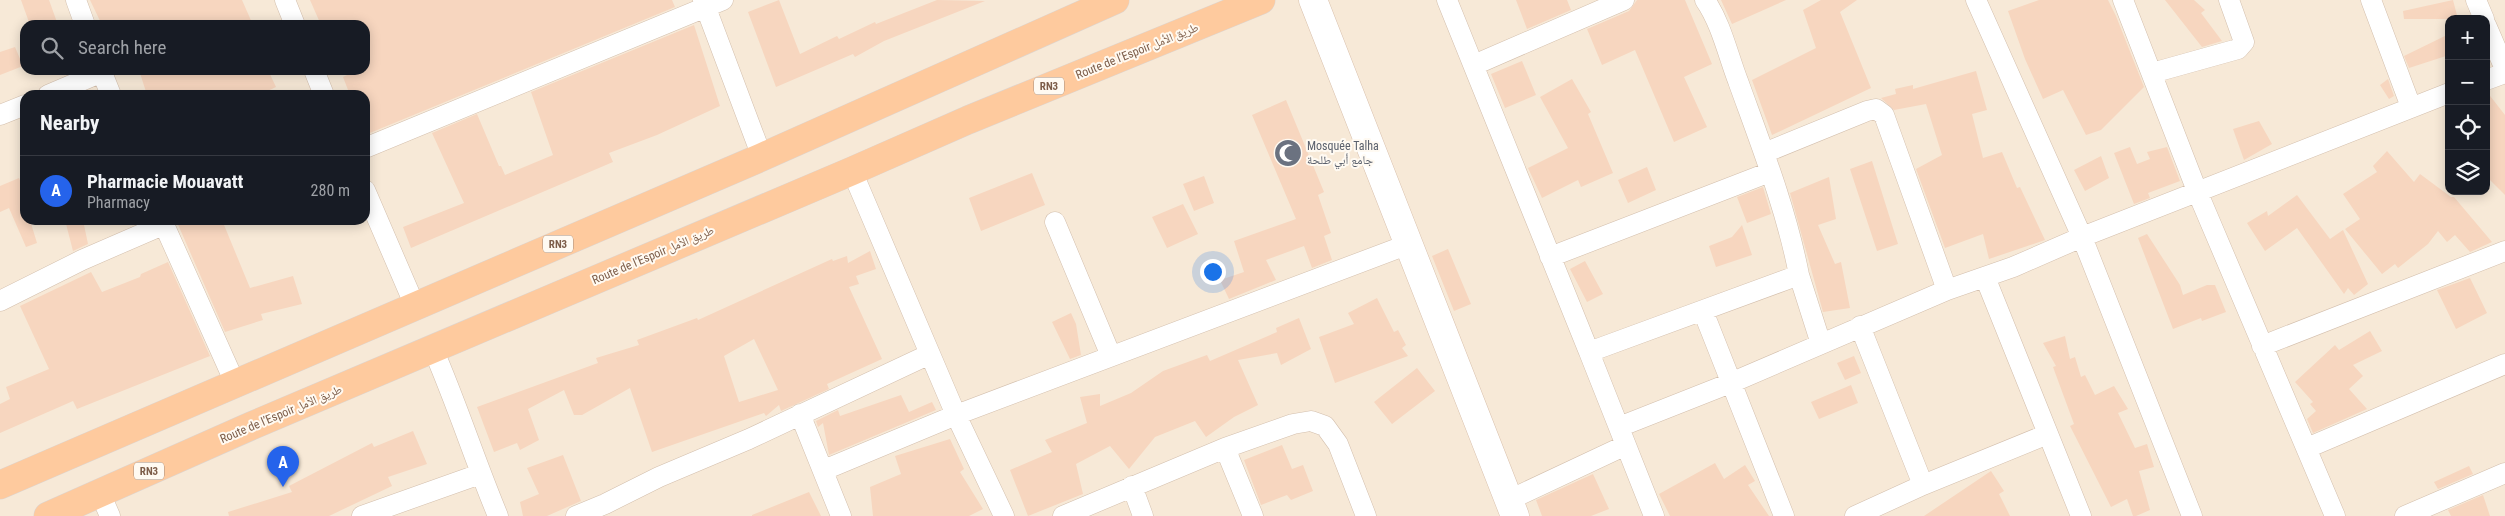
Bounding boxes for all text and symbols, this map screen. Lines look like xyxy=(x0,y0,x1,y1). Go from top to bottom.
map controls xyxy=(2445,15,2490,195)
button: + xyxy=(2445,15,2490,60)
search box xyxy=(20,20,370,75)
street label: Route de l’Espoir طريق الأمل xyxy=(1074,20,1201,82)
icon: search xyxy=(38,34,66,62)
text: Search here xyxy=(78,36,166,59)
button: − xyxy=(2445,60,2490,105)
road number: RN3 xyxy=(1034,78,1064,94)
button: locate xyxy=(2445,105,2490,150)
text: Nearby xyxy=(40,111,99,135)
mosque icon: Mosquée Talha جامع أبي طلحة xyxy=(1273,138,1303,168)
place label: Mosquée Talha جامع أبي طلحة xyxy=(1307,139,1379,170)
button: layers xyxy=(2445,150,2490,195)
text: Pharmacie Mouavatt xyxy=(87,170,243,193)
text: A xyxy=(51,181,61,200)
text: 280 m xyxy=(311,181,350,200)
text: Pharmacy xyxy=(87,193,150,212)
street label: Route de l’Espoir طريق الأمل xyxy=(590,223,716,287)
road number: RN3 xyxy=(543,235,573,252)
your location xyxy=(1200,259,1226,285)
street label: Route de l’Espoir طريق الأمل xyxy=(218,382,344,446)
pin: A xyxy=(267,446,299,487)
road number: RN3 xyxy=(134,462,164,480)

